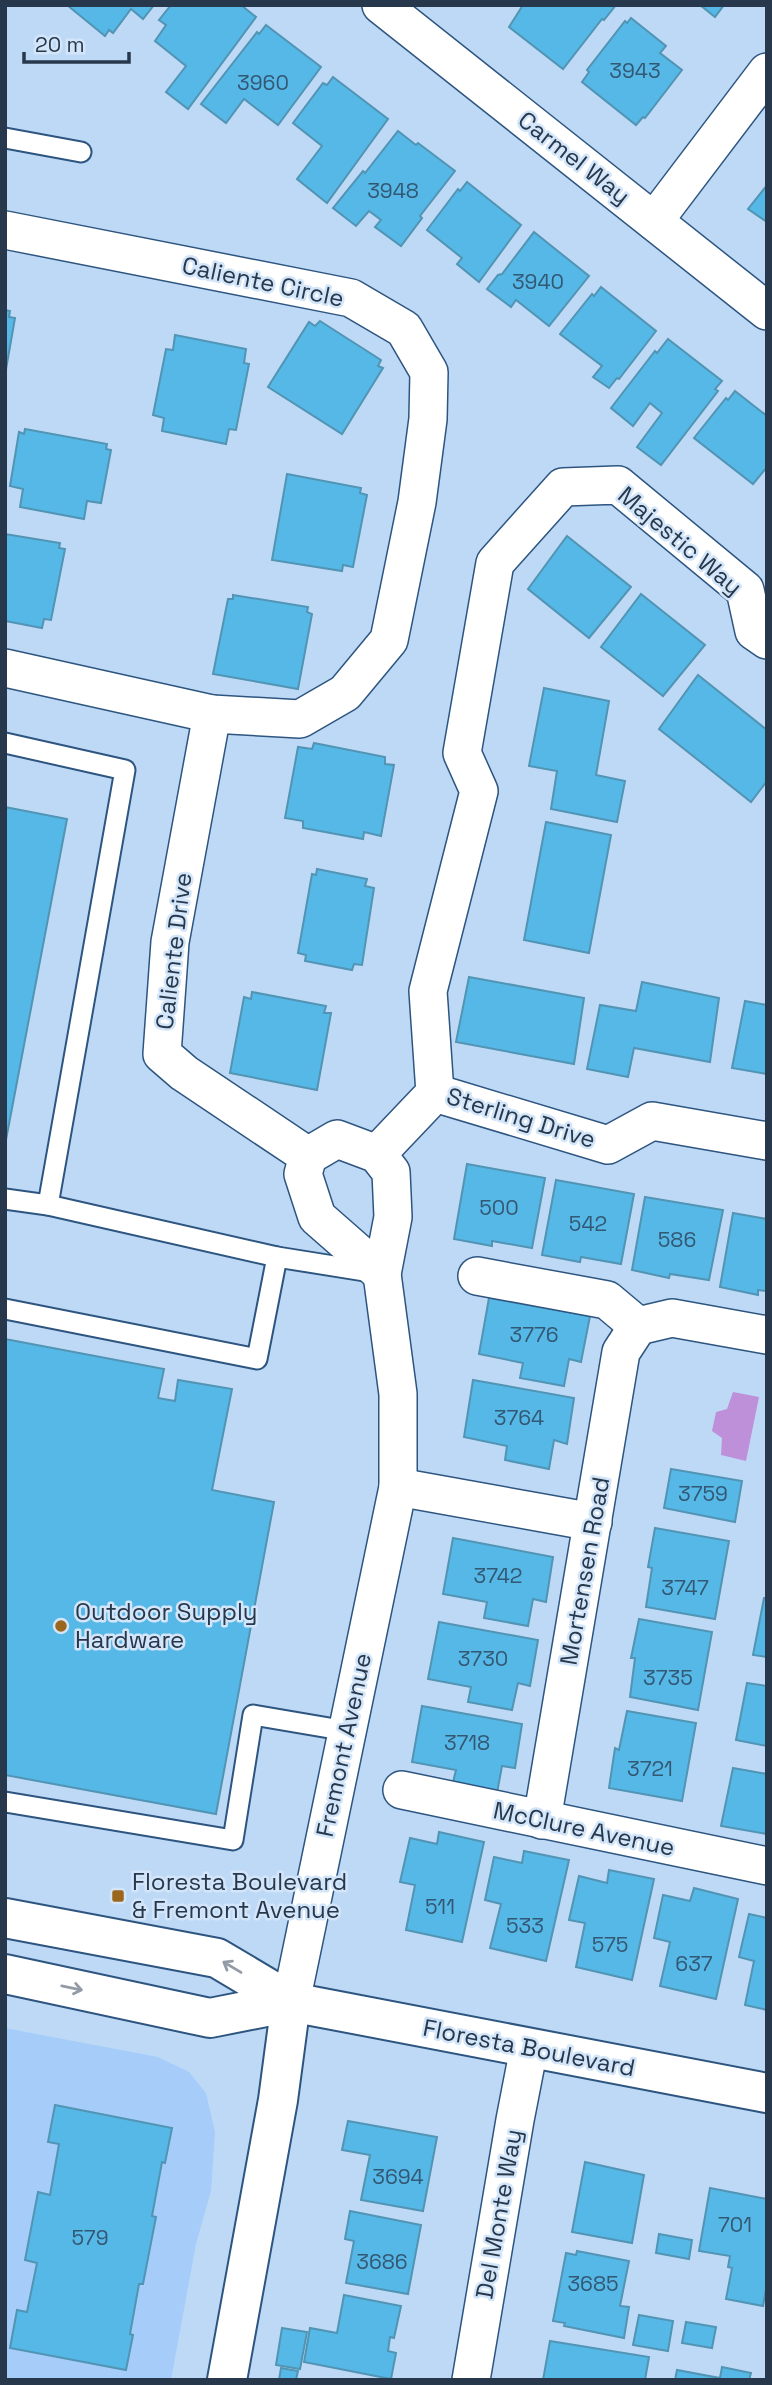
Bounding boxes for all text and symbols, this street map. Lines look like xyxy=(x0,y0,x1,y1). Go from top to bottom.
scale bar xyxy=(24,21,130,65)
text: 20 m xyxy=(35,31,85,58)
house number: 3943 xyxy=(609,57,661,84)
house number: 3960 xyxy=(237,69,289,96)
street label: Carmel Way xyxy=(512,104,637,211)
house number: 3948 xyxy=(367,177,419,204)
street label: Caliente Circle xyxy=(179,249,347,314)
house number: 3940 xyxy=(512,268,564,295)
street label: Majestic Way xyxy=(612,479,749,602)
street label: Caliente Drive xyxy=(148,871,199,1031)
street label: Sterling Drive xyxy=(443,1080,599,1155)
house number: 500 xyxy=(479,1194,519,1221)
house number: 542 xyxy=(569,1210,607,1237)
house number: 586 xyxy=(658,1226,696,1253)
house number: 3776 xyxy=(509,1321,559,1348)
house number: 3764 xyxy=(494,1404,544,1431)
street label: Mortensen Road xyxy=(553,1474,616,1668)
house number: 3759 xyxy=(678,1480,728,1507)
house number: 3742 xyxy=(473,1562,523,1589)
house number: 3747 xyxy=(661,1574,709,1601)
place label: Outdoor Supply Hardware xyxy=(75,1596,258,1655)
marker: Outdoor Supply Hardware xyxy=(53,1618,69,1634)
house number: 3730 xyxy=(458,1645,508,1672)
street label: Fremont Avenue xyxy=(309,1650,378,1840)
house number: 3735 xyxy=(643,1664,693,1691)
house number: 3718 xyxy=(444,1729,490,1756)
house number: 3721 xyxy=(627,1755,673,1782)
street label: McClure Avenue xyxy=(491,1794,678,1863)
place label: Floresta Boulevard & Fremont Avenue xyxy=(132,1866,347,1925)
marker: Floresta Boulevard & Fremont Avenue xyxy=(110,1888,126,1904)
house number: 511 xyxy=(425,1893,455,1920)
house number: 533 xyxy=(506,1912,544,1939)
house number: 575 xyxy=(592,1931,628,1958)
house number: 637 xyxy=(675,1950,713,1977)
one-way arrow xyxy=(222,1960,242,1974)
one-way arrow xyxy=(60,1982,83,1996)
street label: Floresta Boulevard xyxy=(420,2012,638,2083)
street label: Del Monte Way xyxy=(468,2127,529,2301)
house number: 3694 xyxy=(372,2163,424,2190)
house number: 701 xyxy=(718,2211,752,2238)
house number: 579 xyxy=(72,2224,109,2251)
house number: 3686 xyxy=(356,2248,408,2275)
house number: 3685 xyxy=(567,2270,619,2297)

